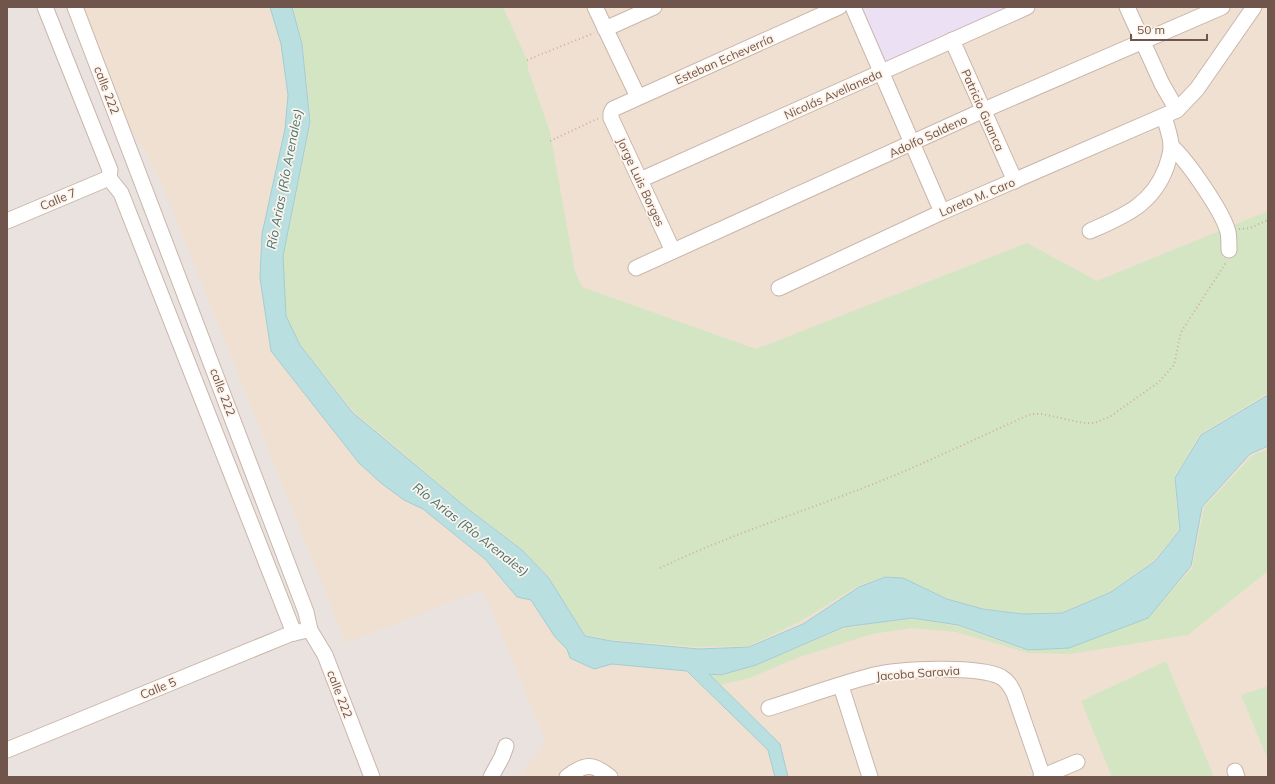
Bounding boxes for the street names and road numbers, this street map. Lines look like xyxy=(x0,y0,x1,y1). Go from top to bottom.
street label: Esteban Echeverría xyxy=(672,31,776,87)
street label: calle 222 xyxy=(91,64,123,116)
street label: Nicolás Avellaneda xyxy=(782,66,884,122)
street label: Patricio Guanca xyxy=(958,67,1008,153)
street label: Adolfo Saldeno xyxy=(886,111,970,161)
street label: Jorge Luis Borges xyxy=(614,135,668,229)
street label: Loreto M. Caro xyxy=(937,174,1017,220)
street label: Calle 7 xyxy=(38,185,78,213)
street label: calle 222 xyxy=(207,366,239,418)
street label: Jacoba Saravia xyxy=(876,663,960,683)
street label: calle 222 xyxy=(324,668,356,720)
street label: Calle 5 xyxy=(138,674,178,702)

